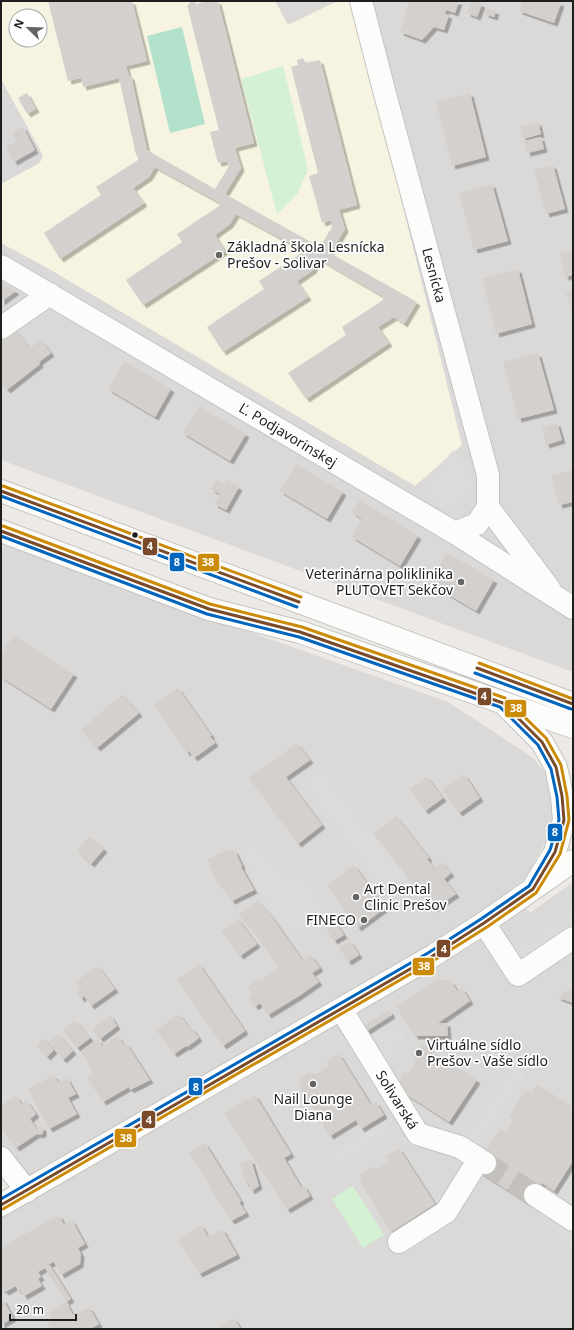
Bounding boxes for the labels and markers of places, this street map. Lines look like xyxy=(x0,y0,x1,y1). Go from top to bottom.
place label: Základná škola Lesnícka Prešov - Solivar xyxy=(227,237,385,272)
marker: Základná škola Lesnícka Prešov - Solivar xyxy=(214,250,224,260)
unlabelled marker xyxy=(130,530,140,540)
place label: Veterinárna poliklinika PLUTOVET Sekčov xyxy=(306,564,454,599)
marker: Veterinárna poliklinika PLUTOVET Sekčov xyxy=(456,577,466,587)
place label: Art Dental Clinic Prešov xyxy=(364,879,447,914)
marker: Art Dental Clinic Prešov xyxy=(351,892,361,902)
place label: FINECO xyxy=(306,910,356,929)
marker: FINECO xyxy=(359,915,369,925)
place label: Virtuálne sídlo Prešov - Vaše sídlo xyxy=(427,1035,548,1070)
marker: Virtuálne sídlo Prešov - Vaše sídlo xyxy=(414,1048,424,1058)
marker: Nail Lounge Diana xyxy=(308,1079,318,1089)
place label: Nail Lounge Diana xyxy=(274,1089,353,1124)

